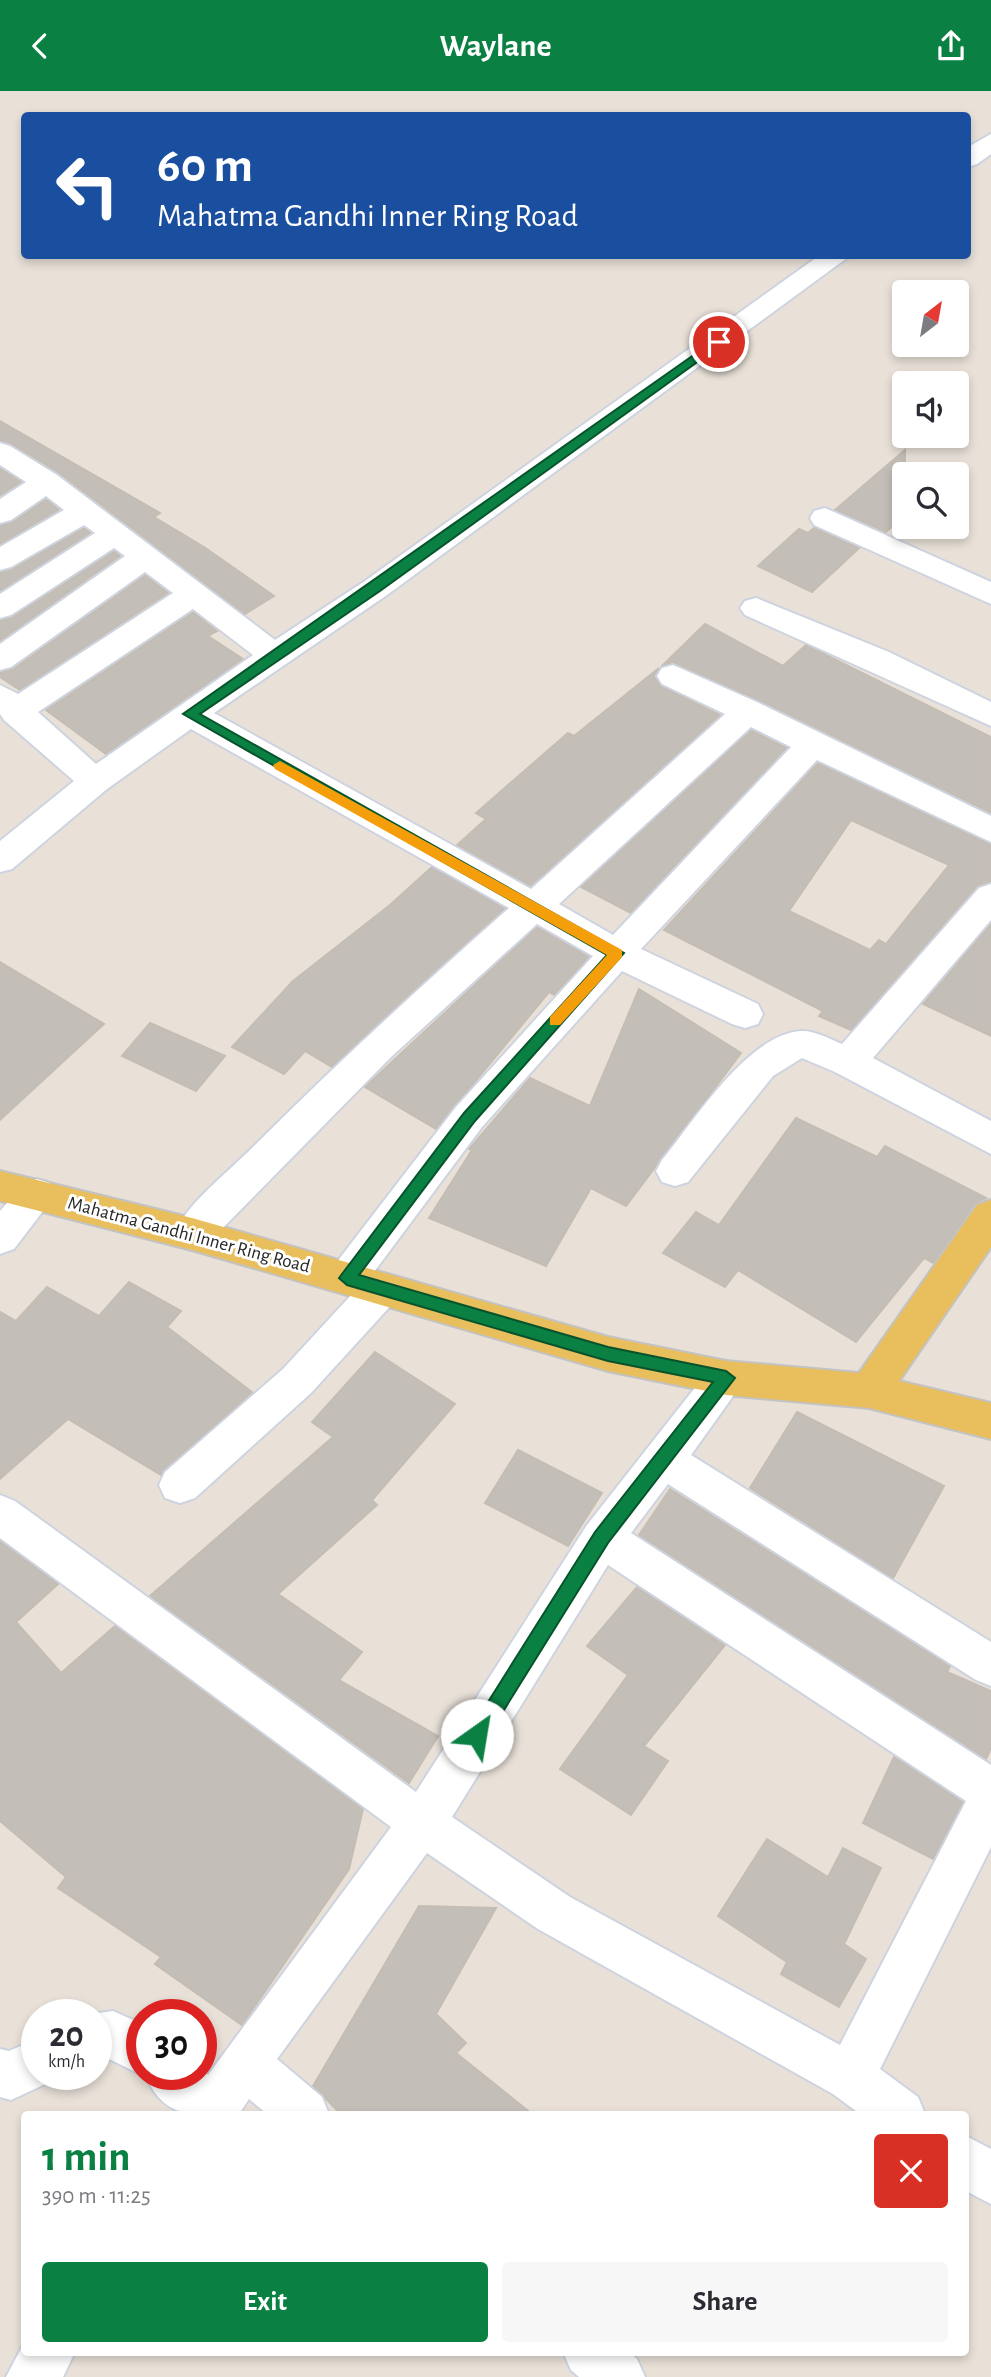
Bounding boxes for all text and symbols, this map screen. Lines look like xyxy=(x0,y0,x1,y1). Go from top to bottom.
icon: back xyxy=(21,27,59,65)
icon: share xyxy=(932,27,970,65)
text: Waylane xyxy=(439,30,552,62)
icon: left xyxy=(42,140,133,231)
text: 60 m xyxy=(157,142,253,191)
text: Mahatma Gandhi Inner Ring Road xyxy=(157,200,578,232)
north arrow xyxy=(892,280,970,357)
map controls xyxy=(892,280,969,539)
pin xyxy=(689,312,749,372)
icon: arrive xyxy=(700,323,738,361)
button: sound xyxy=(892,371,969,448)
button: search xyxy=(892,462,969,539)
street label: Mahatma Gandhi Inner Ring Road xyxy=(66,1193,312,1277)
position arrow xyxy=(440,1698,514,1772)
speed limit sign: 30 xyxy=(126,1999,217,2090)
text: 20 xyxy=(49,2018,84,2053)
text: km/h xyxy=(48,2053,85,2071)
button: close xyxy=(874,2134,948,2208)
text: 1 min xyxy=(42,2136,131,2178)
text: 390 m · 11:25 xyxy=(42,2185,151,2208)
button: Exit xyxy=(42,2262,488,2342)
button: Share xyxy=(502,2262,948,2342)

